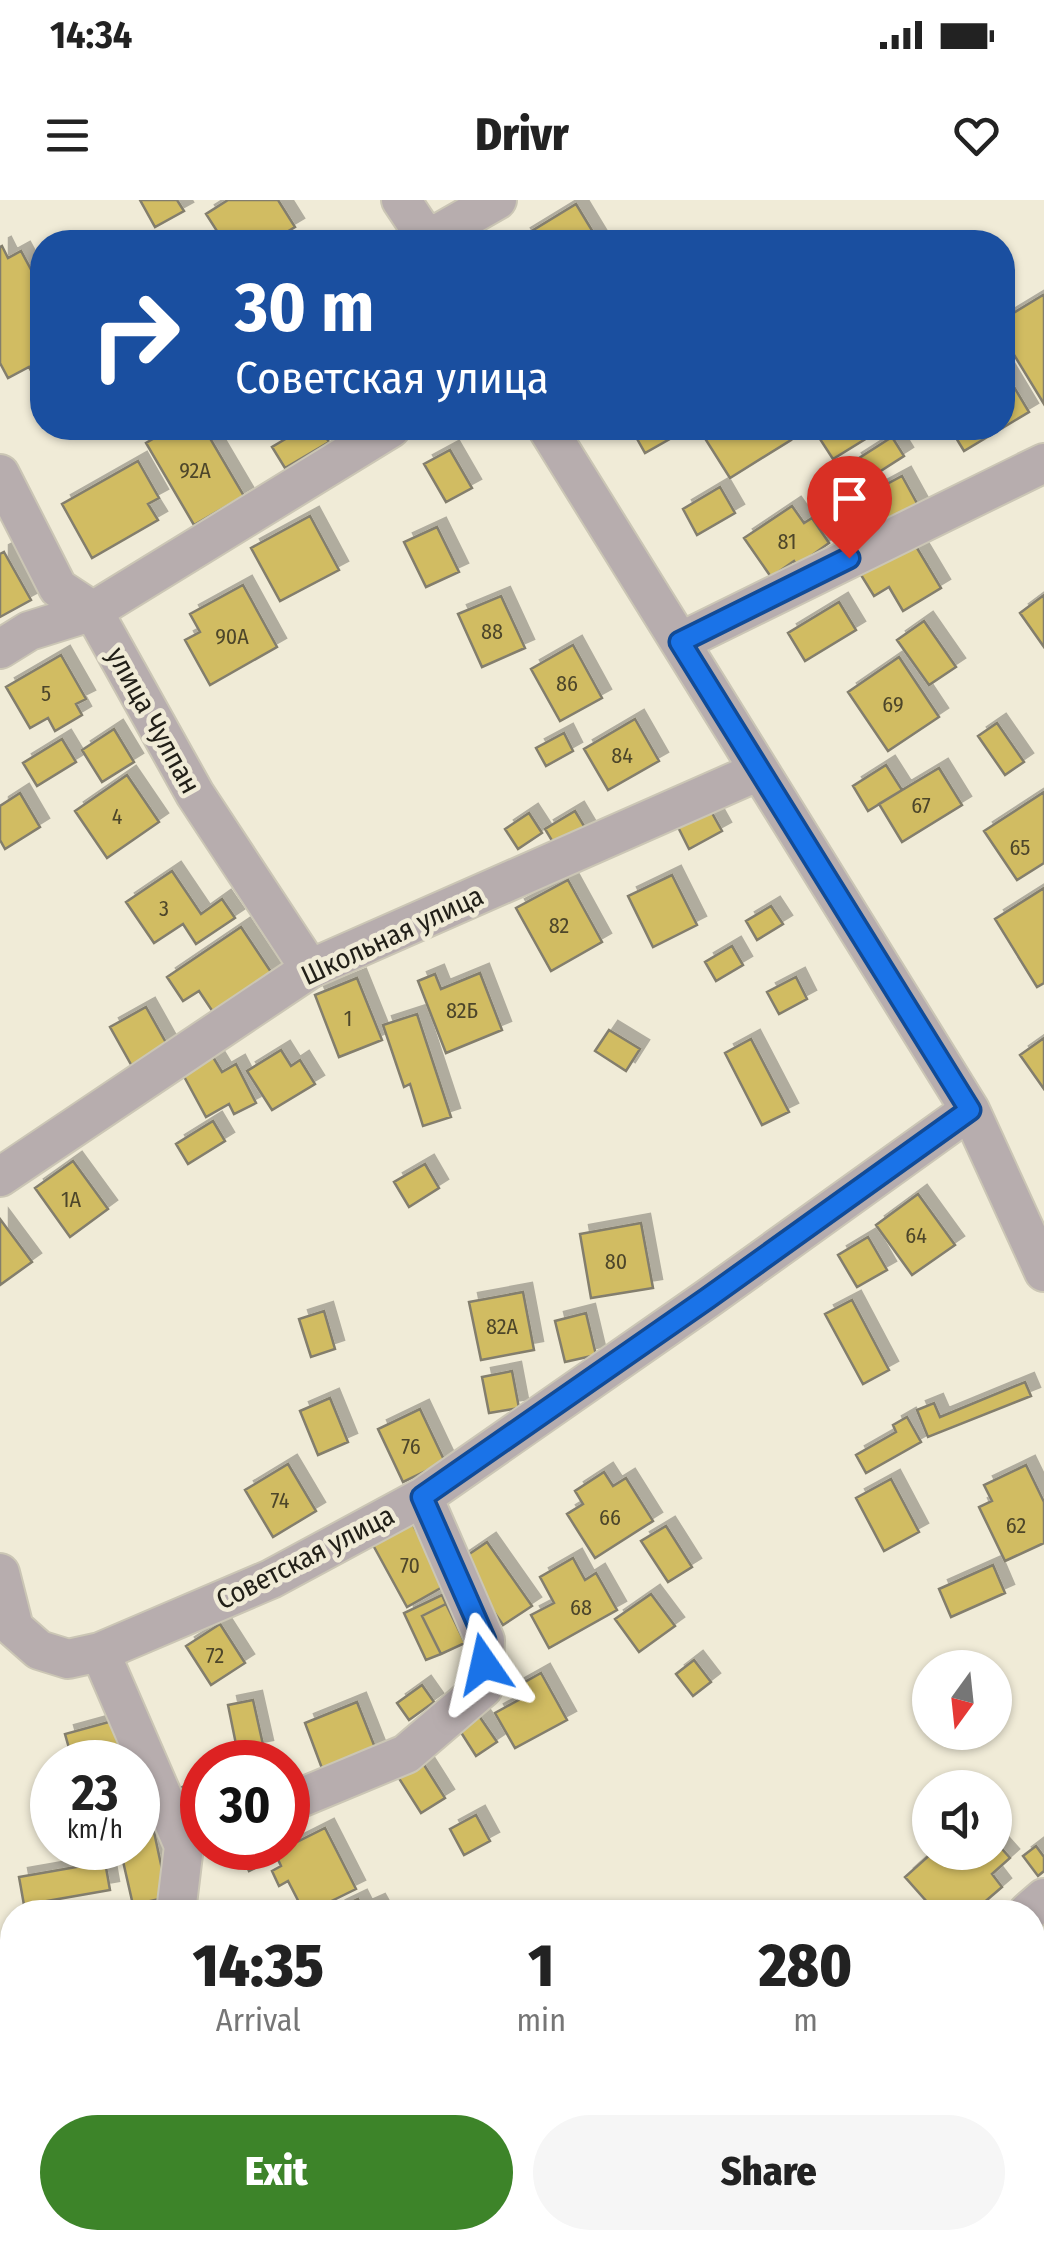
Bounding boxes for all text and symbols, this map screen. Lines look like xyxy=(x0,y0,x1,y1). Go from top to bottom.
text: 14:34 xyxy=(50,12,132,58)
icon: menu xyxy=(40,108,95,163)
text: Drivr xyxy=(475,108,569,162)
icon: heart xyxy=(949,108,1004,163)
text: 30 m xyxy=(235,266,374,350)
icon: right xyxy=(70,270,200,400)
text: Советская улица xyxy=(235,351,549,405)
pin xyxy=(807,456,892,559)
house number: 92А xyxy=(179,457,211,484)
icon: arrive xyxy=(822,471,877,526)
house number: 81 xyxy=(777,528,797,555)
house number: 88 xyxy=(481,618,503,645)
house number: 90А xyxy=(215,623,249,650)
street label: улица Чулпан xyxy=(100,641,207,799)
house number: 86 xyxy=(556,670,578,697)
house number: 5 xyxy=(41,680,51,707)
house number: 69 xyxy=(882,691,904,718)
house number: 84 xyxy=(611,742,633,769)
house number: 67 xyxy=(911,792,931,819)
house number: 4 xyxy=(112,803,123,830)
house number: 65 xyxy=(1010,834,1030,861)
street label: Школьная улица xyxy=(296,879,488,992)
house number: 3 xyxy=(159,895,169,922)
house number: 82 xyxy=(549,912,569,939)
house number: 82Б xyxy=(446,997,478,1024)
house number: 1 xyxy=(344,1005,352,1032)
house number: 1А xyxy=(61,1186,82,1213)
house number: 64 xyxy=(905,1222,927,1249)
house number: 80 xyxy=(605,1248,627,1275)
house number: 82А xyxy=(486,1313,518,1340)
house number: 76 xyxy=(401,1433,421,1460)
house number: 74 xyxy=(271,1487,290,1514)
street label: Советская улица xyxy=(211,1498,400,1616)
house number: 66 xyxy=(599,1504,621,1531)
house number: 62 xyxy=(1006,1512,1026,1539)
house number: 70 xyxy=(400,1552,420,1579)
house number: 68 xyxy=(570,1594,592,1621)
position arrow xyxy=(432,1612,536,1716)
house number: 72 xyxy=(206,1642,224,1669)
north arrow xyxy=(912,1650,1012,1750)
map controls xyxy=(912,1650,1012,1870)
speed limit sign: 30 xyxy=(180,1740,310,1870)
text: 23 xyxy=(72,1763,118,1823)
button: sound xyxy=(912,1770,1012,1870)
text: km/h xyxy=(67,1815,123,1845)
text: 14:35 xyxy=(193,1930,324,2002)
text: 1 xyxy=(528,1930,554,2002)
text: 280 xyxy=(759,1930,852,2002)
text: Arrival xyxy=(216,2001,301,2039)
text: min xyxy=(516,2001,566,2039)
text: m xyxy=(793,2001,818,2039)
button: Exit xyxy=(40,2115,513,2230)
button: Share xyxy=(533,2115,1005,2230)

